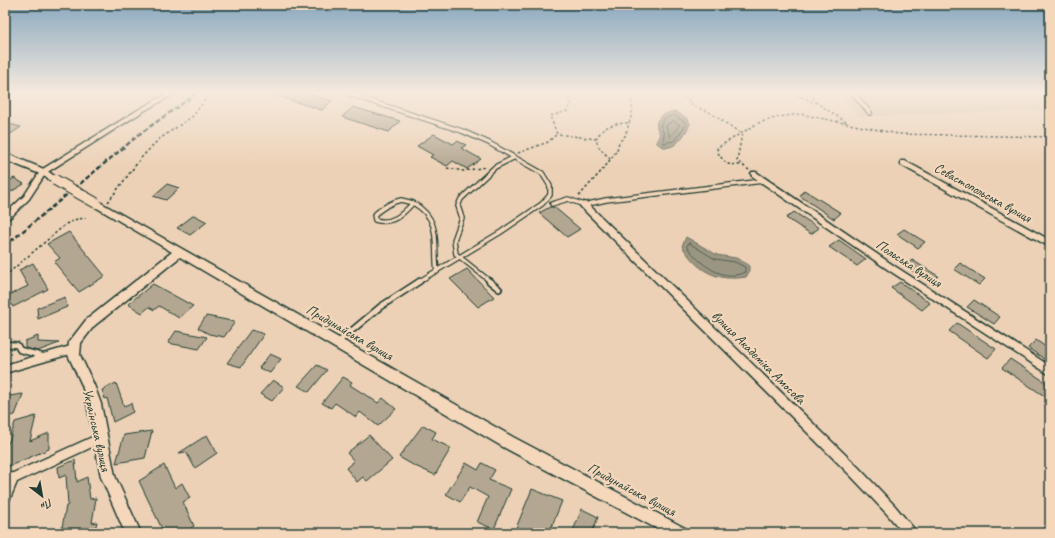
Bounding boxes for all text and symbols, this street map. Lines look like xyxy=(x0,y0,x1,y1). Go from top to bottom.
street label: Севастопольська вулиця xyxy=(931,159,1036,227)
street label: Польська вулиця xyxy=(873,236,946,292)
street label: Придунайська вулиця xyxy=(303,301,397,365)
street label: вулиця Академіка Амосова xyxy=(708,307,810,408)
street label: Українська вулиця xyxy=(79,387,114,474)
street label: Придунайська вулиця xyxy=(585,459,680,520)
north arrow xyxy=(22,476,62,516)
text: Пн xyxy=(38,496,56,514)

